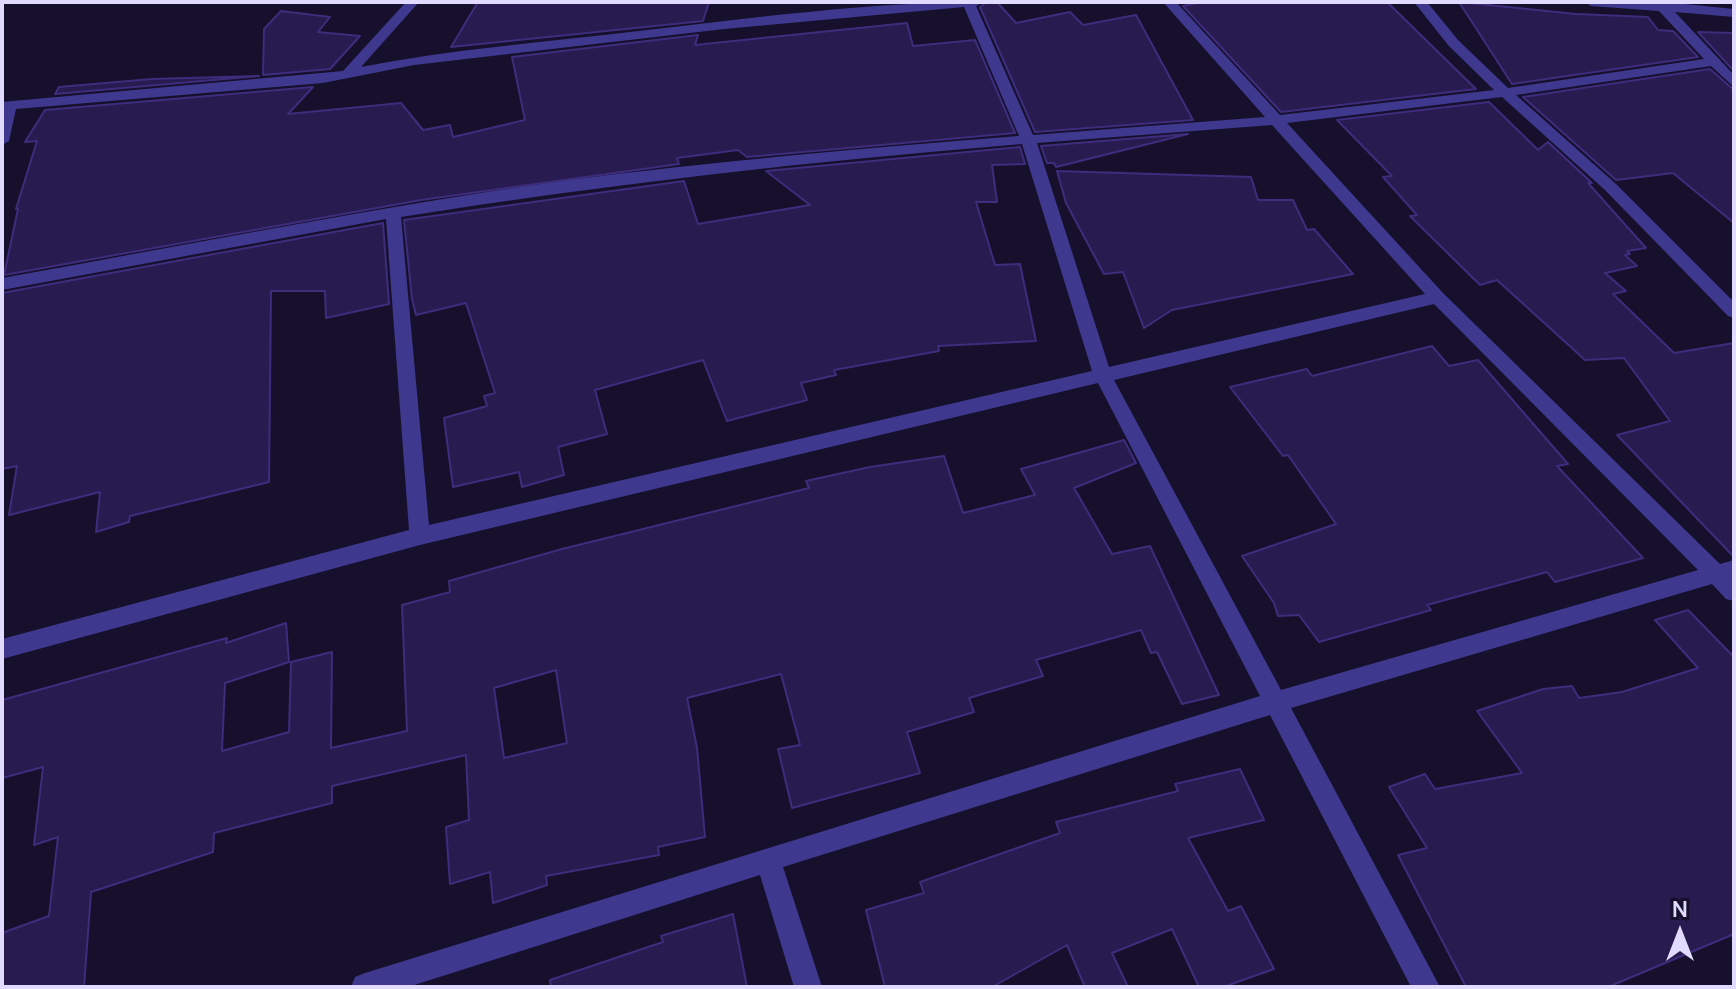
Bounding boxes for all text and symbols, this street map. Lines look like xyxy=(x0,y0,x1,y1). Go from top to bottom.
north arrow xyxy=(1640,893,1720,973)
text: N xyxy=(1672,894,1688,924)

